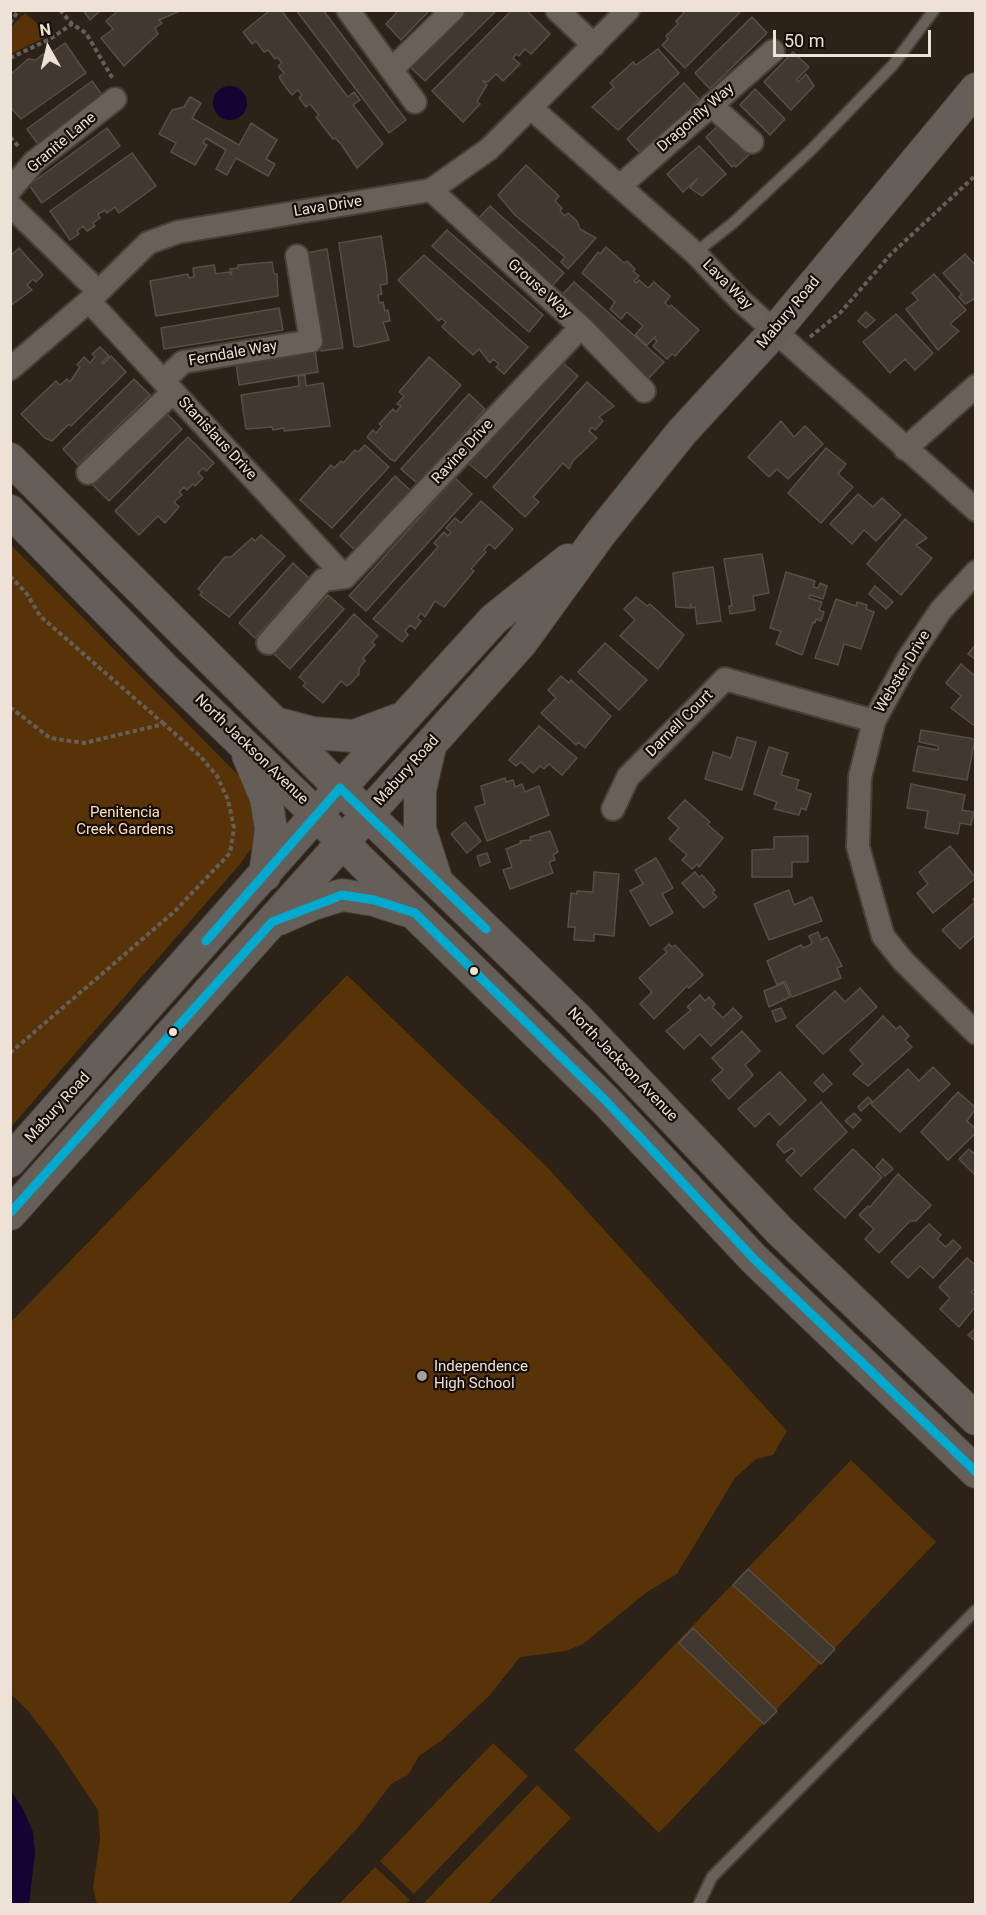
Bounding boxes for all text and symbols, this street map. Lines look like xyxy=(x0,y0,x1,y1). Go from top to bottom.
north arrow xyxy=(18,18,78,78)
scale bar xyxy=(776,18,934,56)
text: N xyxy=(39,19,52,40)
text: 50 m xyxy=(784,30,824,51)
street label: Dragonfly Way xyxy=(654,80,738,156)
street label: Granite Lane xyxy=(24,109,100,177)
street label: Lava Drive xyxy=(293,193,363,221)
street label: Grouse Way xyxy=(503,256,575,322)
street label: Lava Way xyxy=(698,256,756,314)
street label: Mabury Road xyxy=(754,273,824,353)
street label: Ferndale Way xyxy=(187,337,279,371)
street label: Stanislaus Drive xyxy=(174,394,260,484)
street label: Ravine Drive xyxy=(429,416,497,488)
street label: Webster Drive xyxy=(871,628,935,716)
street label: Darnell Court xyxy=(643,687,717,761)
street label: North Jackson Avenue xyxy=(190,691,312,809)
street label: Mabury Road xyxy=(371,732,443,810)
park label: Penitencia Creek Gardens xyxy=(76,804,174,839)
unlabelled marker xyxy=(468,965,480,977)
street label: North Jackson Avenue xyxy=(563,1004,681,1126)
unlabelled marker xyxy=(167,1026,179,1038)
street label: Mabury Road xyxy=(22,1069,94,1147)
place label: Independence High School xyxy=(434,1358,528,1393)
marker: Independence High School xyxy=(415,1369,429,1383)

